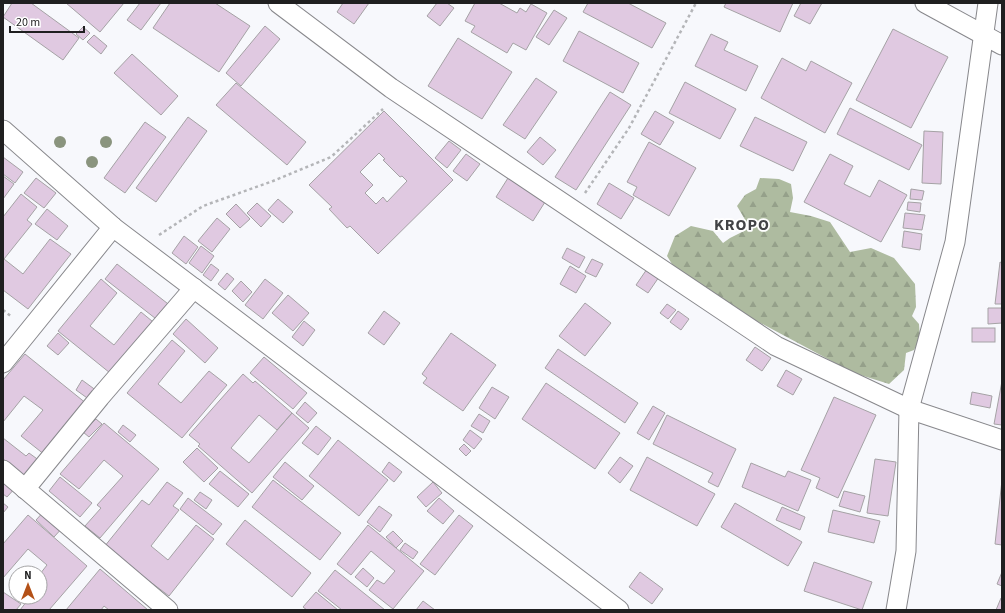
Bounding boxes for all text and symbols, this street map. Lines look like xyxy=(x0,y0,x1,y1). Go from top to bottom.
scale bar xyxy=(10,8,84,34)
text: 20 m xyxy=(16,14,40,31)
district label: KROPO xyxy=(714,214,770,236)
north arrow xyxy=(8,565,48,605)
text: N xyxy=(24,568,32,583)

